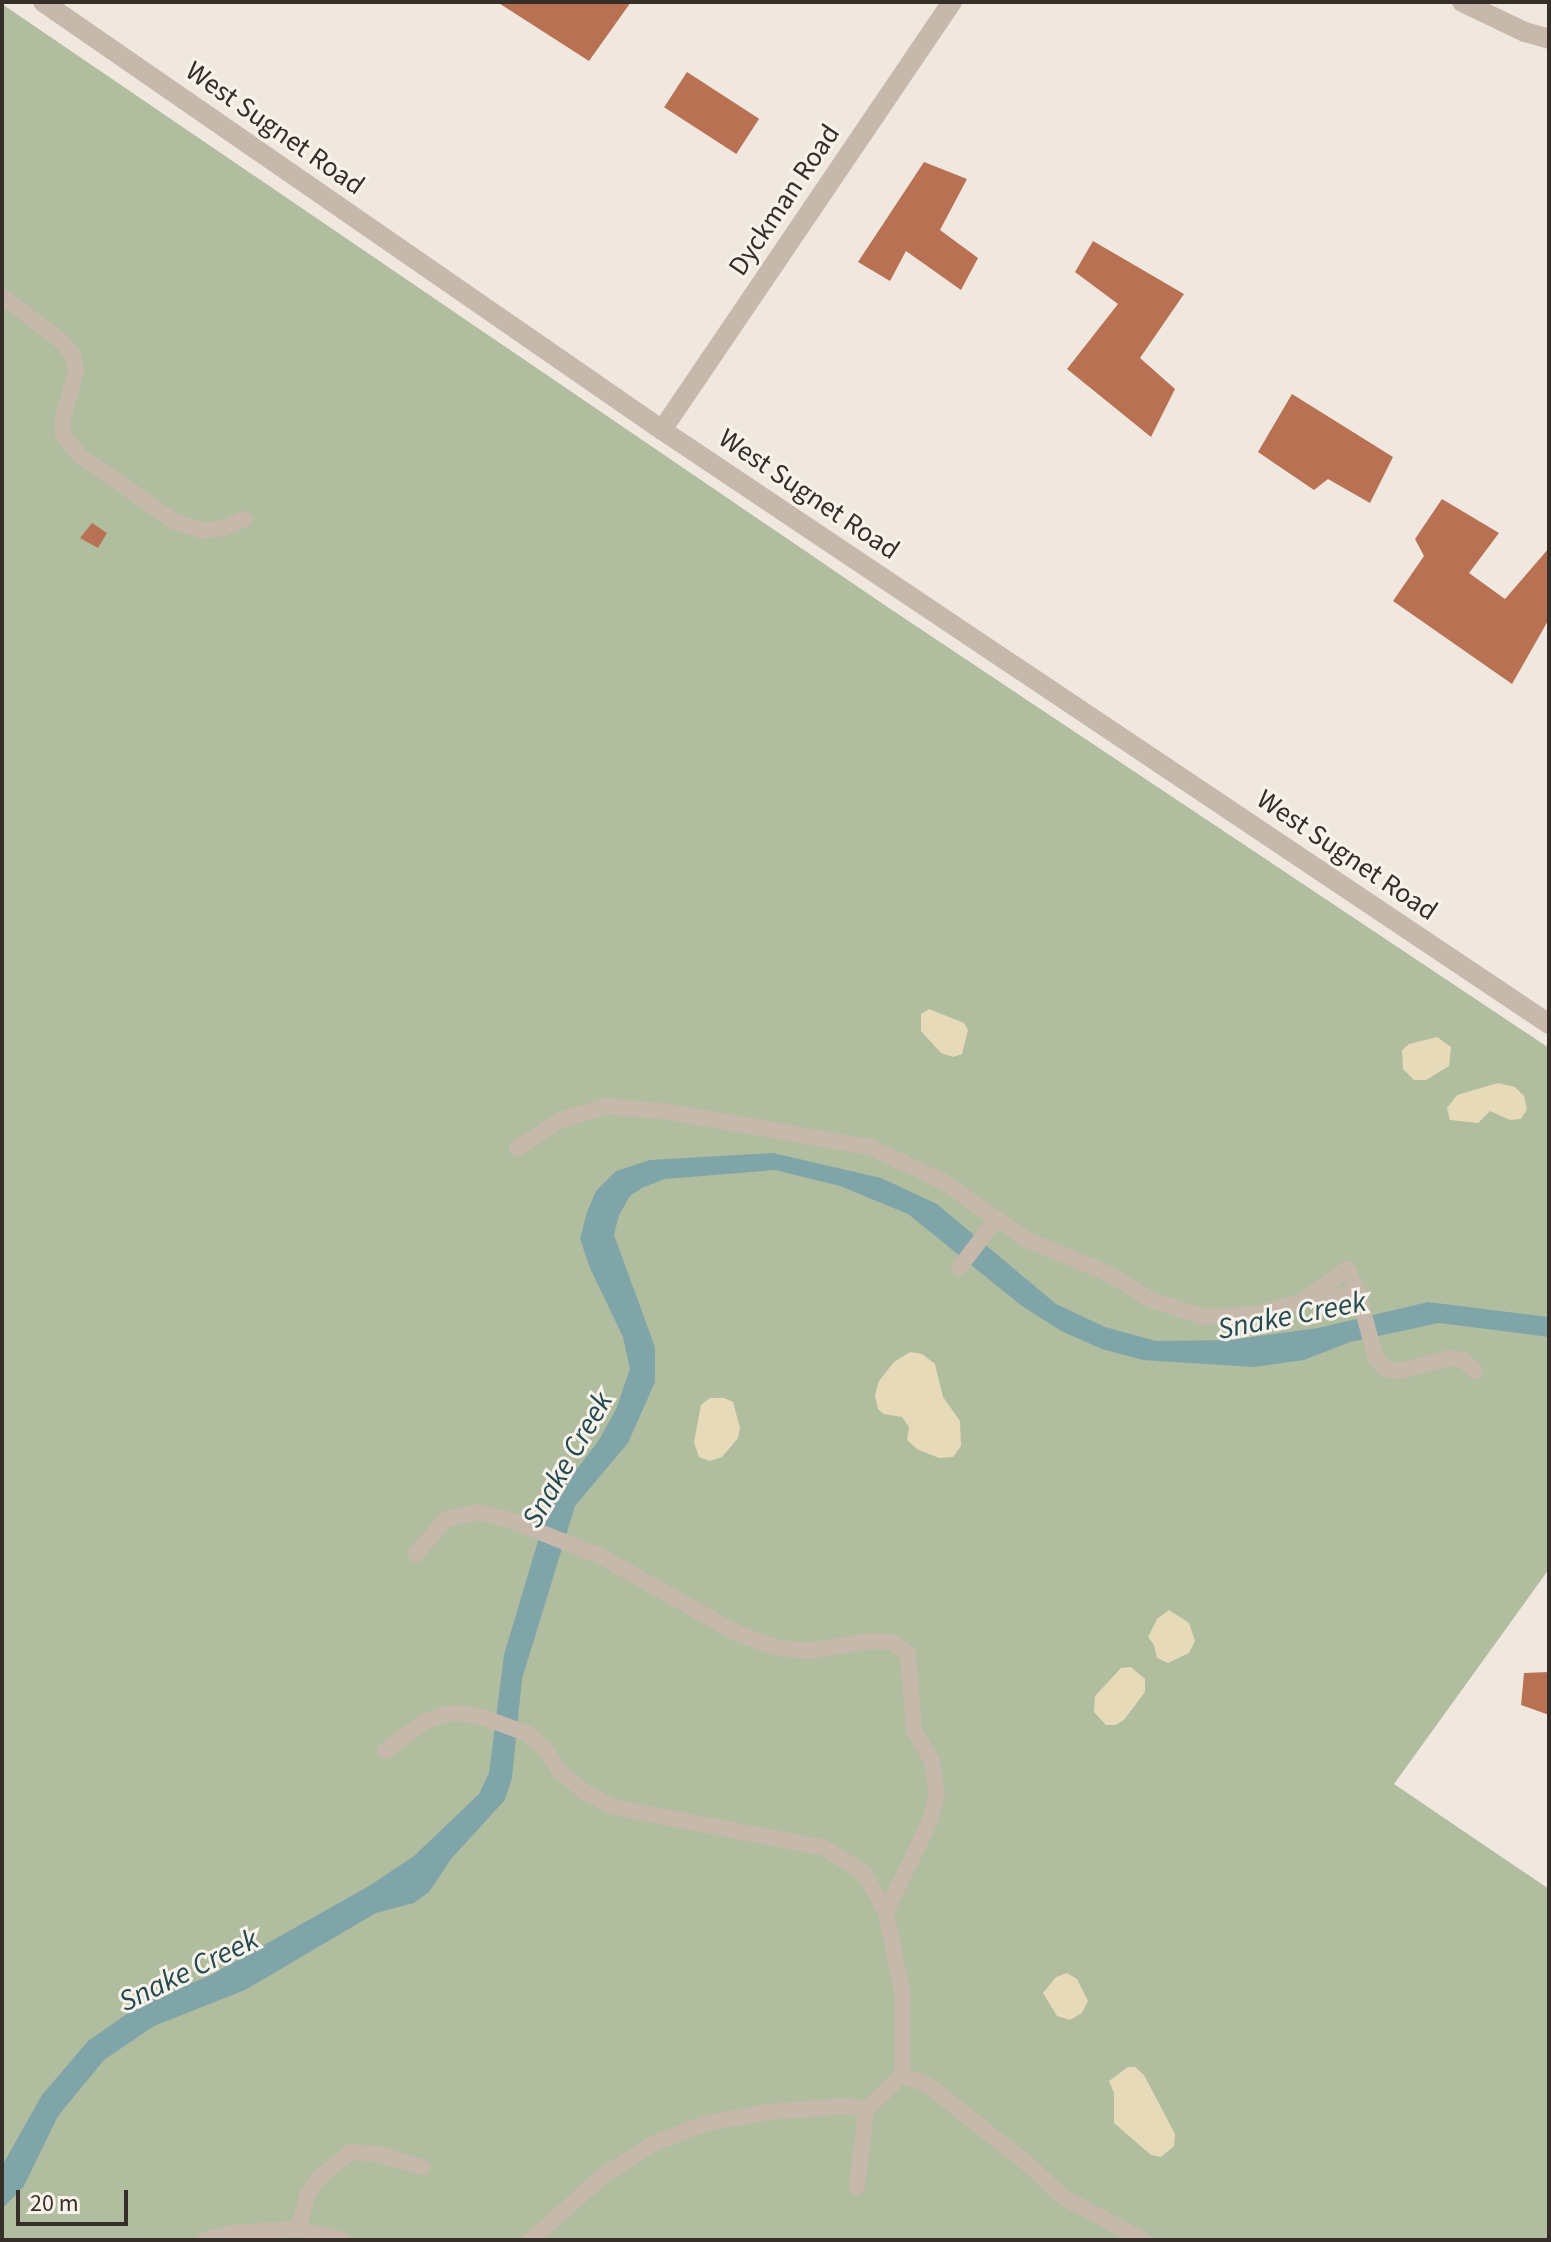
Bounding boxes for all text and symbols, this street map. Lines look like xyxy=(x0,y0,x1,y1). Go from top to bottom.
street label: West Sugnet Road xyxy=(179,54,371,202)
street label: Dyckman Road xyxy=(721,118,847,282)
street label: West Sugnet Road xyxy=(712,421,906,567)
street label: West Sugnet Road xyxy=(1250,782,1444,928)
water label: Snake Creek xyxy=(1215,1284,1369,1348)
water label: Snake Creek xyxy=(515,1386,621,1534)
water label: Snake Creek xyxy=(113,1922,265,2020)
scale bar xyxy=(20,2174,132,2224)
text: 20 m xyxy=(30,2186,79,2221)

